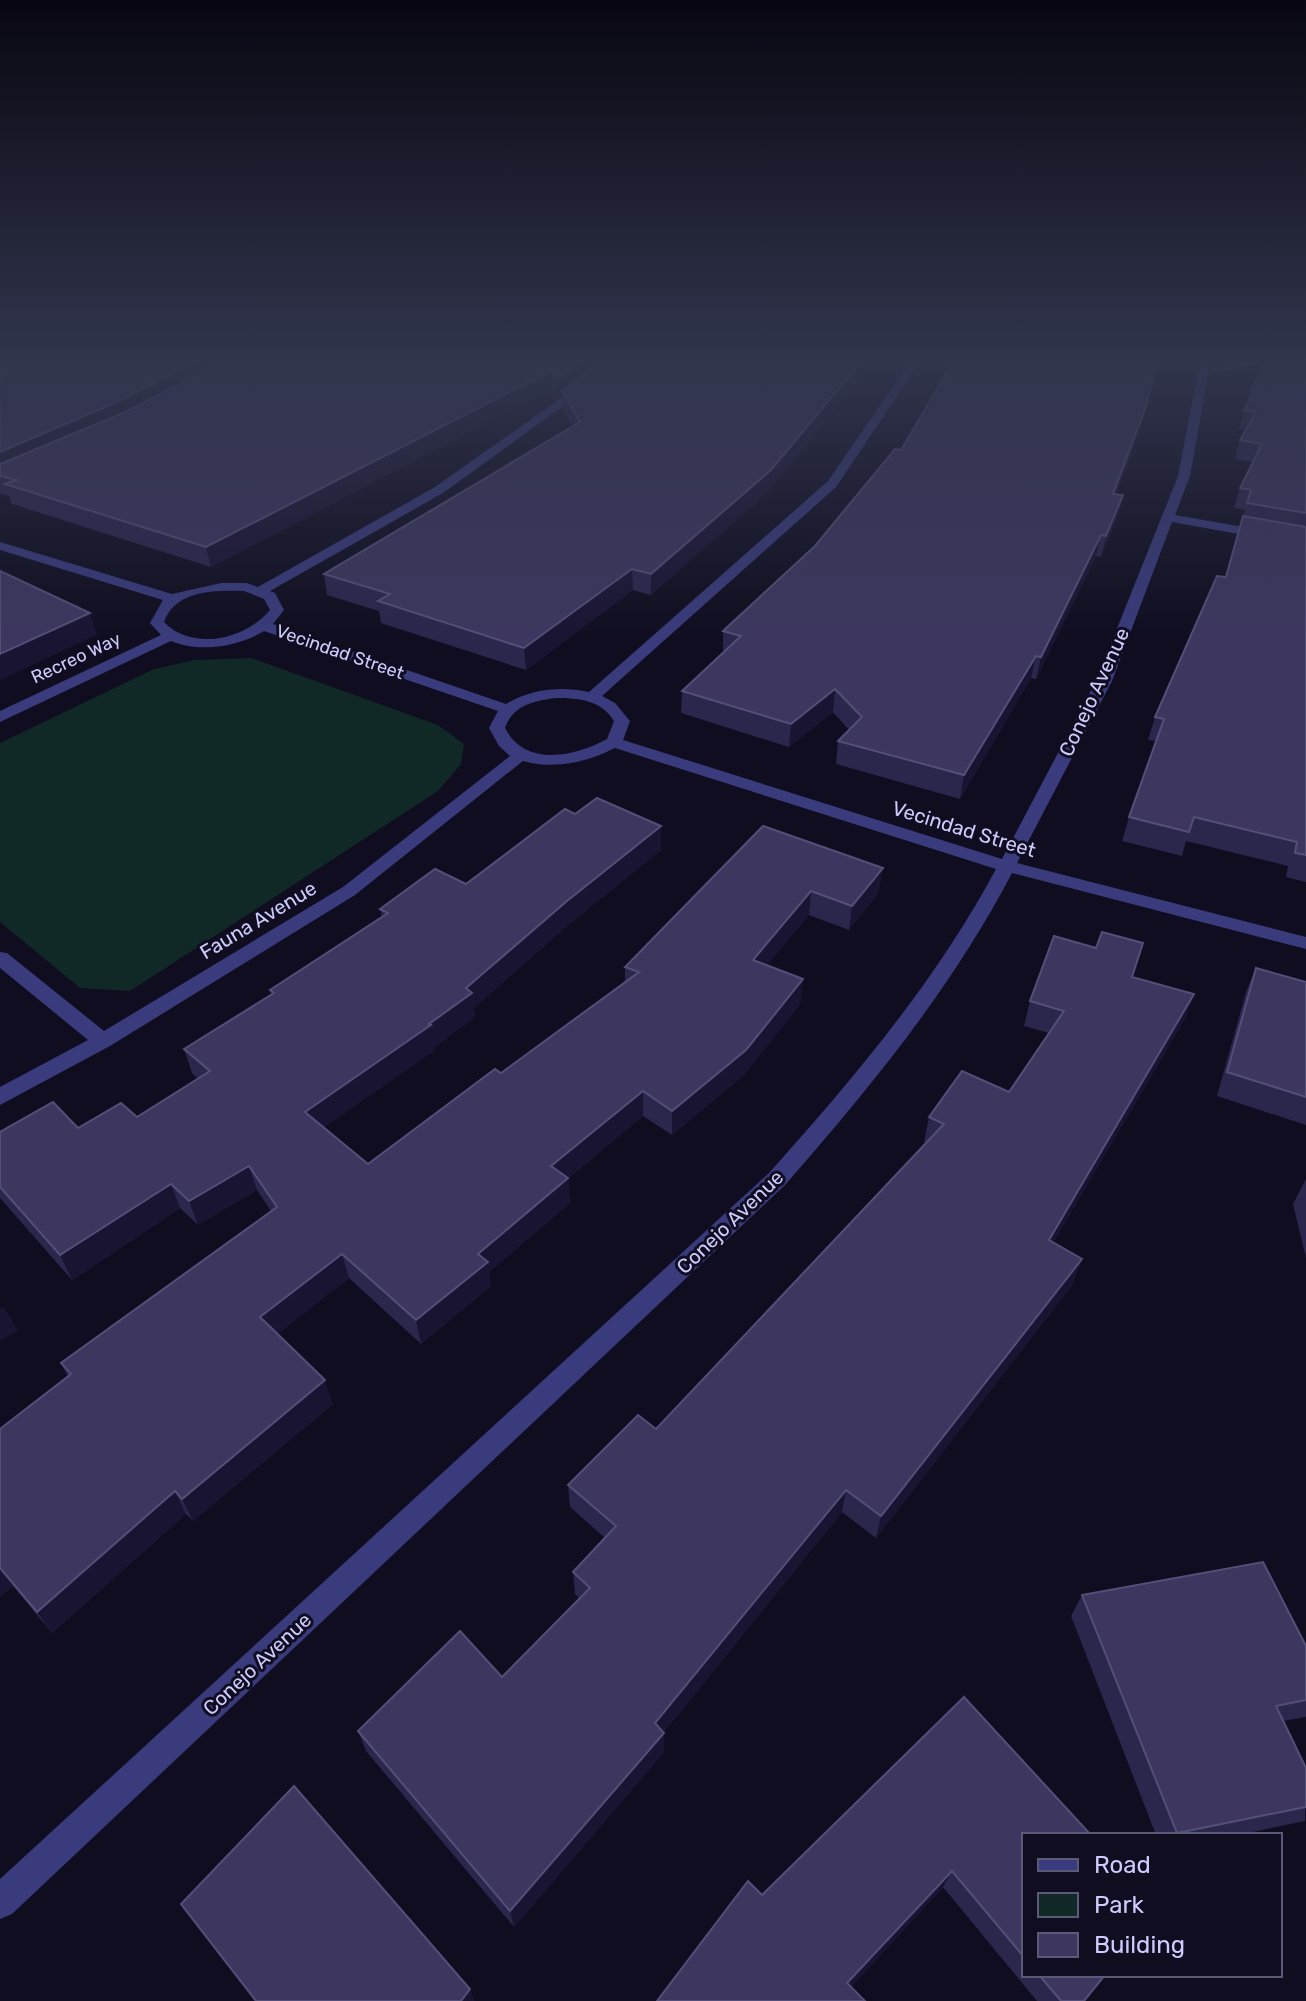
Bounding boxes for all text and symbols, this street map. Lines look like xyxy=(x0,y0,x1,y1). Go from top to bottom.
street label: Vecindad Street xyxy=(273,620,407,684)
street label: Conejo Avenue xyxy=(1054,624,1134,760)
street label: Recreo Way xyxy=(28,628,124,688)
street label: Vecindad Street xyxy=(889,796,1039,862)
street label: Fauna Avenue xyxy=(195,876,321,964)
street label: Conejo Avenue xyxy=(672,1165,788,1279)
street label: Conejo Avenue xyxy=(198,1608,316,1720)
legend xyxy=(1022,1833,1282,1977)
text: Road xyxy=(1094,1851,1151,1879)
text: Park xyxy=(1094,1891,1145,1919)
text: Building xyxy=(1094,1931,1185,1959)

